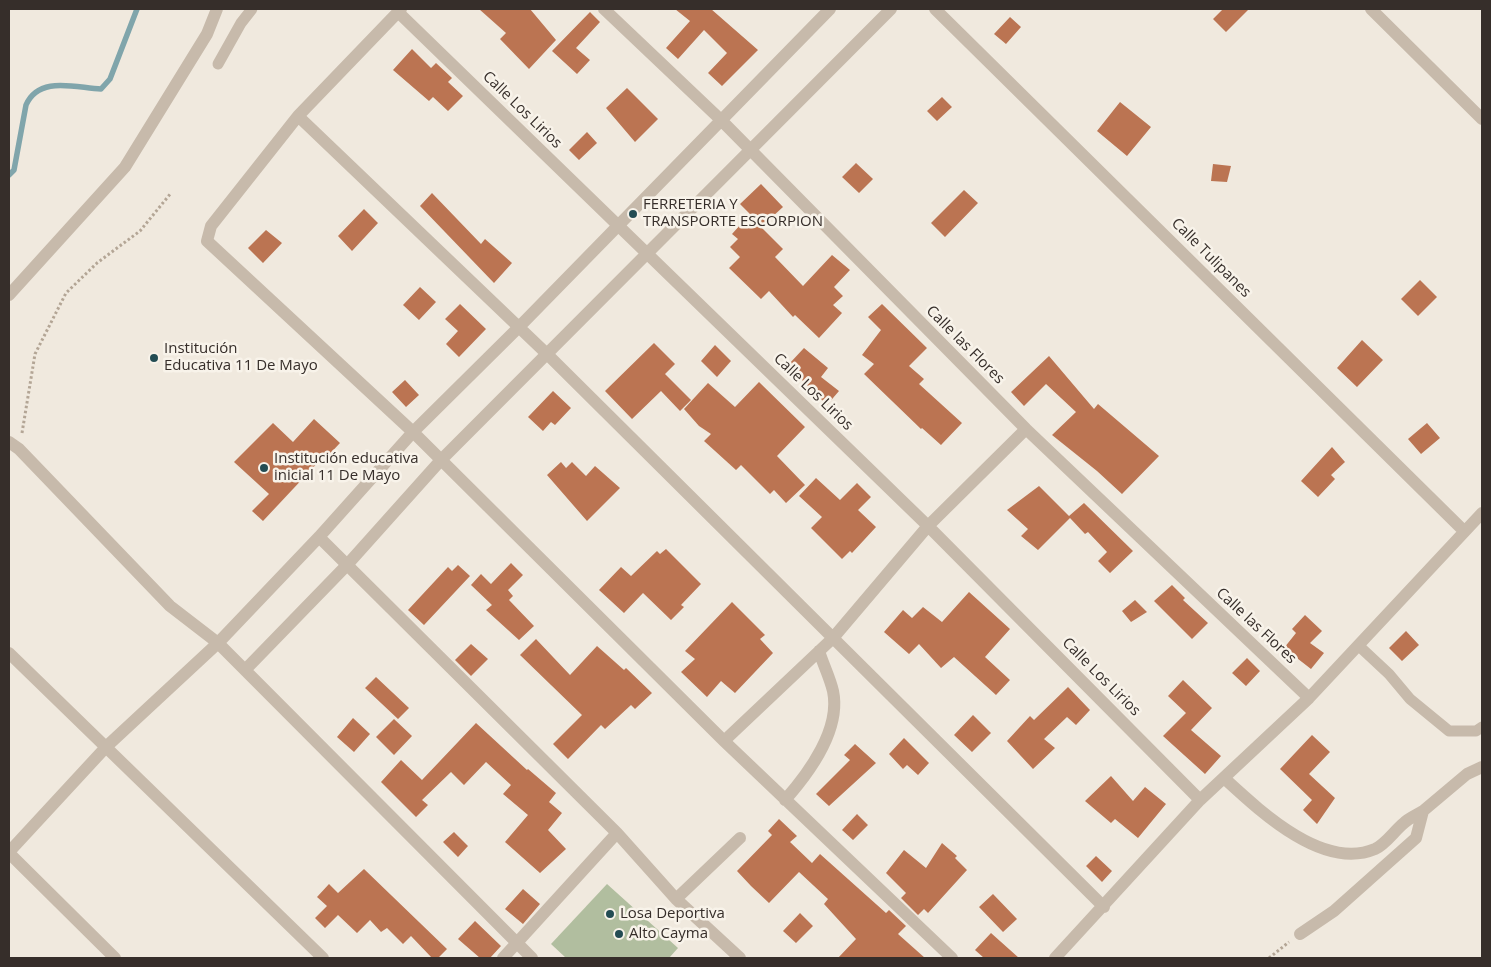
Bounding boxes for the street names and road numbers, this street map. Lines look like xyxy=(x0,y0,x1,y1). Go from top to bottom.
street label: Calle Los Lirios xyxy=(479,68,565,152)
street label: Calle Tulipanes xyxy=(1168,215,1254,301)
street label: Calle las Flores xyxy=(922,302,1008,388)
street label: Calle Los Lirios xyxy=(770,350,856,434)
street label: Calle las Flores xyxy=(1212,584,1300,668)
street label: Calle Los Lirios xyxy=(1058,634,1144,720)

